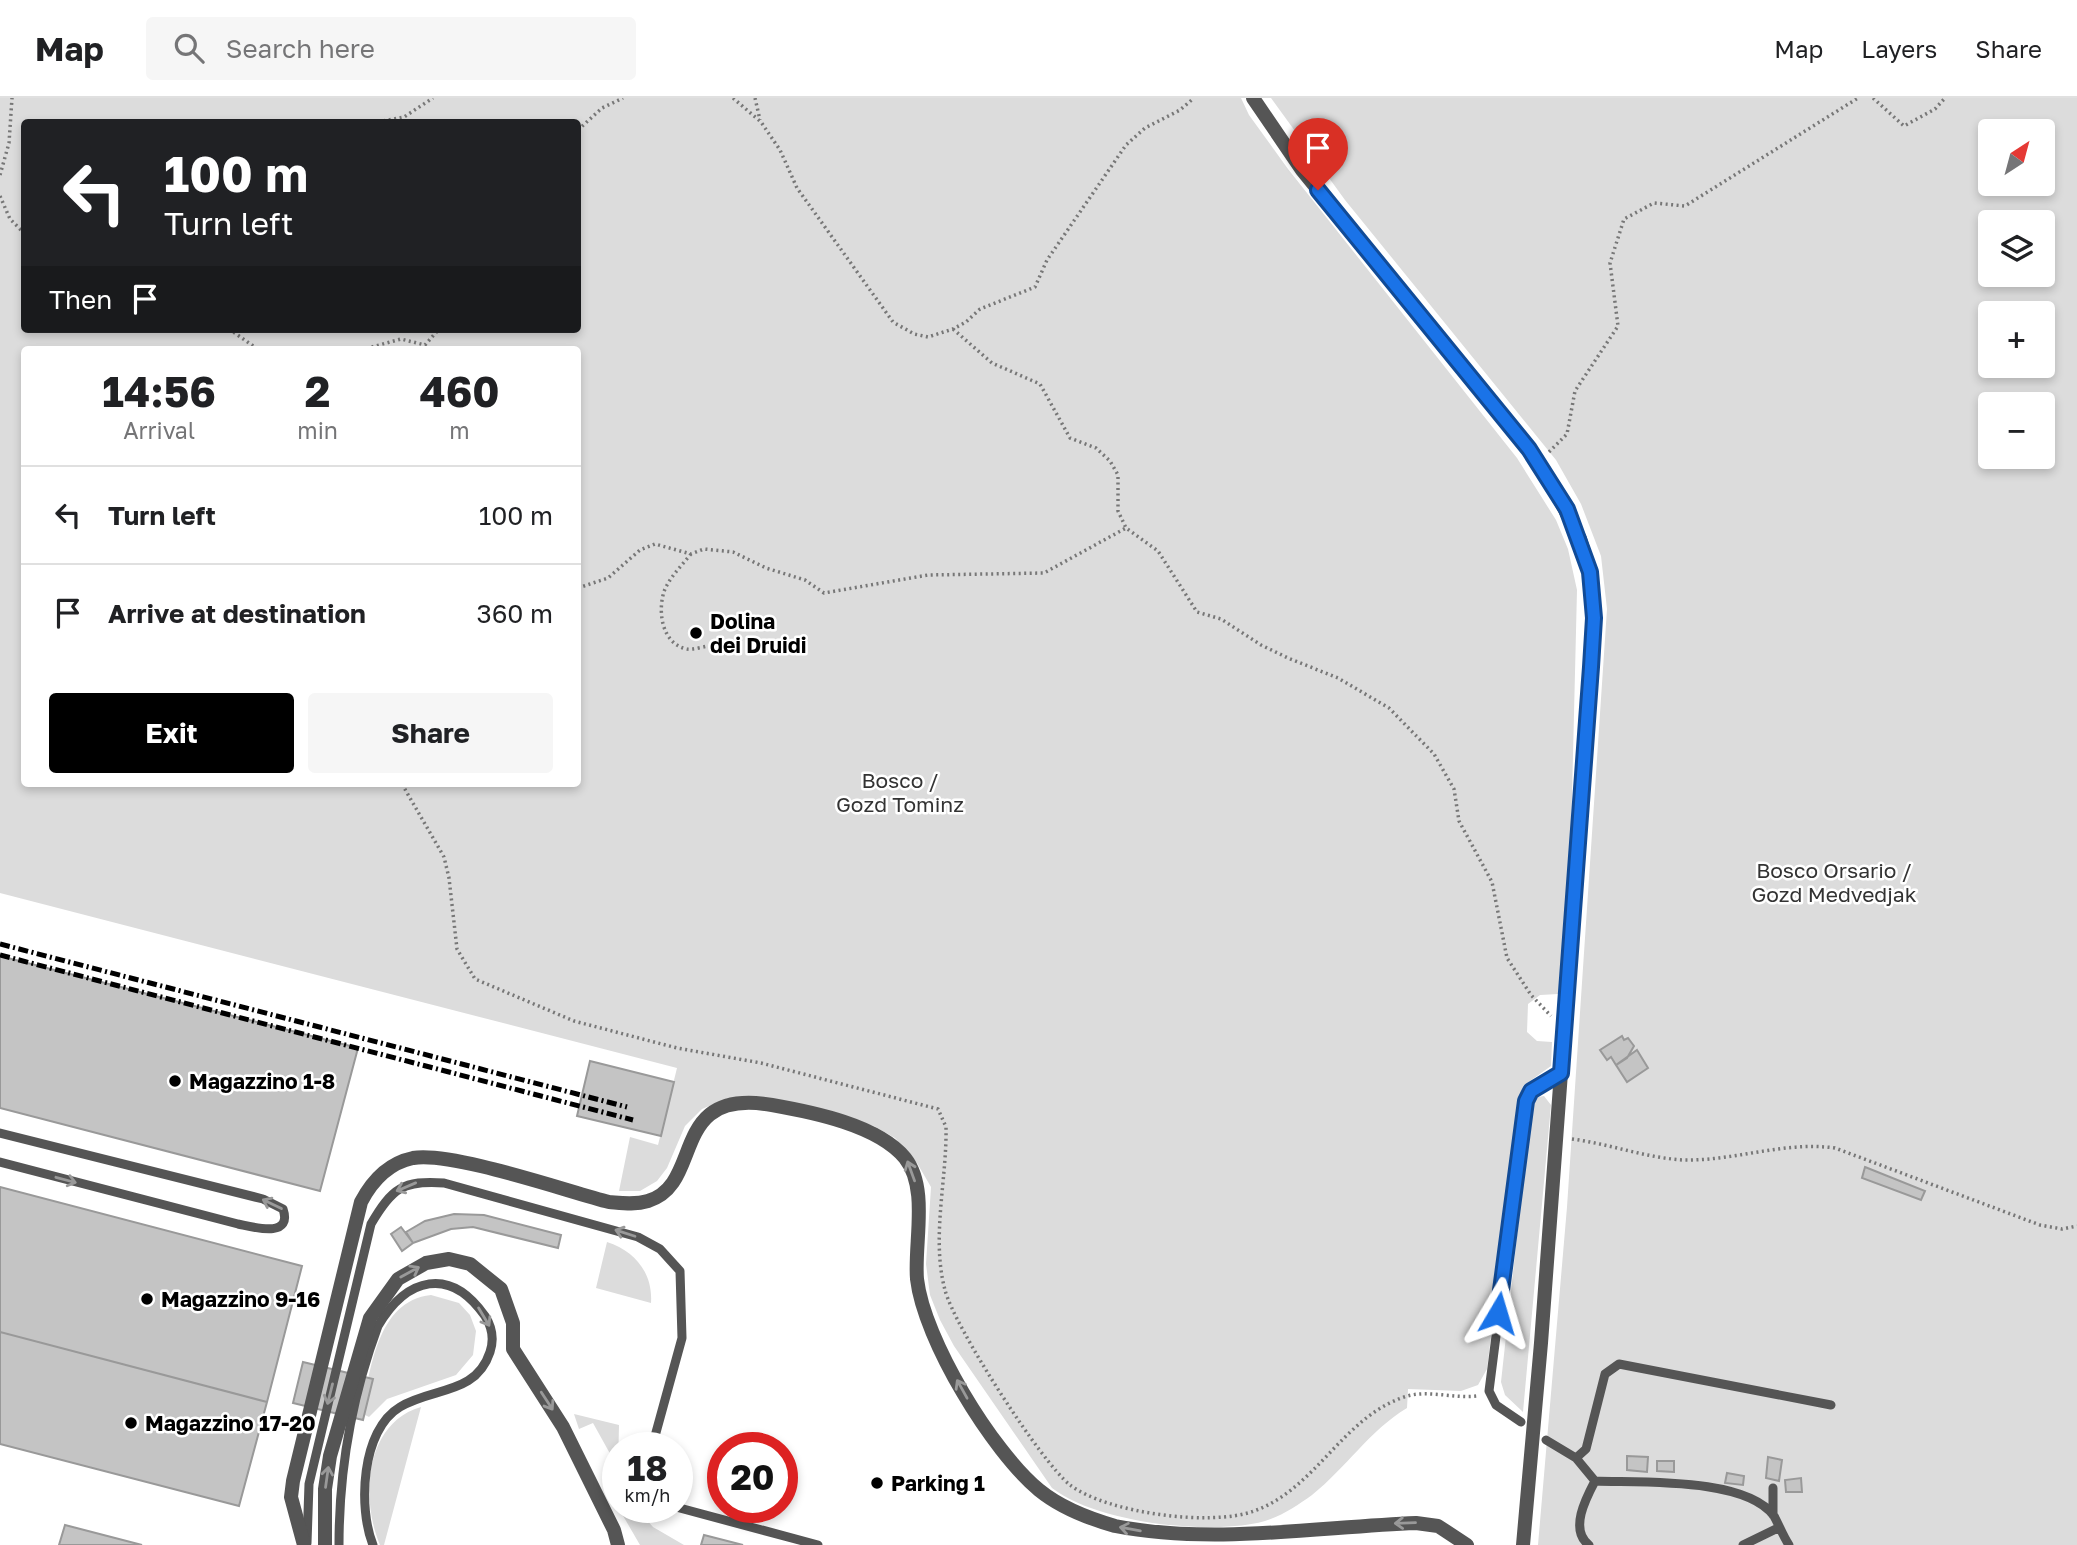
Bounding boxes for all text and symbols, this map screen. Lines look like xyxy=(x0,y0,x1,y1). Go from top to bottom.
search box xyxy=(146,17,636,80)
text: Map xyxy=(35,29,104,68)
icon: search xyxy=(170,29,208,67)
text: Search here xyxy=(226,33,375,64)
text: Map xyxy=(1774,34,1823,63)
text: Layers xyxy=(1861,34,1937,63)
text: Share xyxy=(1975,34,2042,63)
pin xyxy=(1288,118,1348,190)
north arrow xyxy=(1978,119,2054,196)
map controls xyxy=(1978,119,2055,469)
icon: arrive xyxy=(1299,129,1337,167)
text: 100 m xyxy=(164,144,308,203)
icon: left xyxy=(49,147,140,238)
text: Turn left xyxy=(164,204,293,242)
button: layers xyxy=(1978,210,2055,287)
icon: arrive xyxy=(126,280,164,318)
text: Then xyxy=(49,284,112,315)
button: + xyxy=(1978,301,2055,378)
text: 14:56 xyxy=(102,366,216,416)
text: 2 xyxy=(305,366,330,416)
text: 460 xyxy=(419,366,500,416)
button: − xyxy=(1978,392,2055,469)
text: Arrival xyxy=(123,416,195,444)
text: min xyxy=(297,416,338,444)
text: m xyxy=(449,416,470,444)
icon: left xyxy=(49,496,87,534)
text: Turn left xyxy=(108,500,216,531)
text: 100 m xyxy=(479,500,553,531)
icon: arrive xyxy=(49,594,87,632)
text: Arrive at destination xyxy=(108,598,366,629)
text: 360 m xyxy=(476,598,553,629)
place label: Dolina dei Druidi xyxy=(710,608,806,658)
marker: Dolina dei Druidi xyxy=(688,625,704,641)
button: Exit xyxy=(49,693,294,773)
button: Share xyxy=(308,693,553,773)
park label: Bosco / Gozd Tominz xyxy=(836,767,964,817)
park label: Bosco Orsario / Gozd Medvedjak xyxy=(1751,857,1917,907)
place label: Magazzino 1-8 xyxy=(189,1068,335,1094)
marker: Magazzino 1-8 xyxy=(167,1073,183,1089)
one-way arrow xyxy=(904,1161,916,1183)
one-way arrow xyxy=(55,1174,77,1187)
one-way arrow xyxy=(396,1181,417,1194)
one-way arrow xyxy=(263,1197,283,1211)
one-way arrow xyxy=(614,1226,636,1239)
one-way arrow xyxy=(399,1265,420,1278)
position arrow xyxy=(1461,1276,1535,1350)
place label: Magazzino 9-16 xyxy=(161,1286,320,1312)
marker: Magazzino 9-16 xyxy=(139,1291,155,1307)
one-way arrow xyxy=(477,1306,491,1326)
one-way arrow xyxy=(955,1379,969,1399)
one-way arrow xyxy=(323,1382,337,1405)
one-way arrow xyxy=(539,1391,554,1410)
place label: Magazzino 17-20 xyxy=(145,1410,316,1436)
marker: Magazzino 17-20 xyxy=(123,1415,139,1431)
speed limit sign: 20 xyxy=(707,1432,798,1523)
text: 18 xyxy=(627,1447,668,1489)
one-way arrow xyxy=(321,1466,334,1489)
place label: Parking 1 xyxy=(891,1470,985,1496)
marker: Parking 1 xyxy=(869,1475,885,1491)
text: km/h xyxy=(625,1484,670,1506)
one-way arrow xyxy=(1394,1517,1417,1530)
one-way arrow xyxy=(1119,1521,1142,1535)

